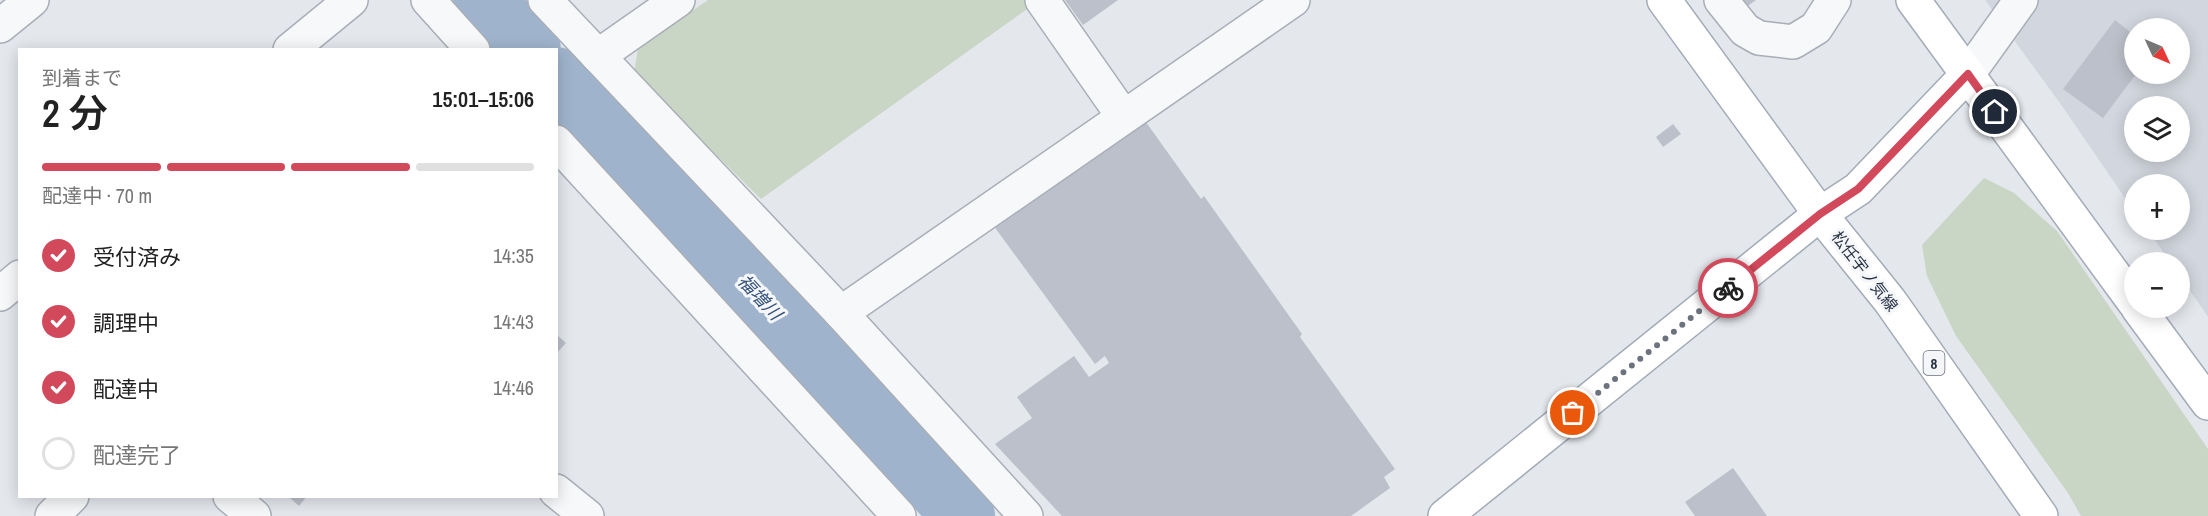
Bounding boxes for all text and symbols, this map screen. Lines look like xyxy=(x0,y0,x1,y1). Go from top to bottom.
north arrow xyxy=(2124,18,2190,84)
map controls xyxy=(2124,18,2190,318)
text: 到着まで xyxy=(42,64,122,91)
text: 15:01–15:06 xyxy=(432,84,534,114)
pin xyxy=(1969,86,2020,137)
text: 2 分 xyxy=(42,87,108,139)
icon: home xyxy=(1978,95,2011,128)
button: layers xyxy=(2124,96,2190,162)
button: + xyxy=(2124,174,2190,240)
text: 配達中 · 70 m xyxy=(42,182,152,209)
street label: 松任宇ノ気線 xyxy=(1827,226,1903,316)
icon: check xyxy=(42,239,75,272)
text: 受付済み xyxy=(93,242,181,272)
text: 14:35 xyxy=(493,242,534,269)
button: − xyxy=(2124,252,2190,318)
courier xyxy=(1698,258,1758,318)
water label: 福増川 xyxy=(732,269,789,327)
icon: bike xyxy=(1712,272,1745,305)
icon: check xyxy=(42,305,75,338)
text: 調理中 xyxy=(93,308,159,338)
text: 14:43 xyxy=(493,308,534,335)
road number: 8 xyxy=(1924,351,1944,375)
icon: check xyxy=(42,371,75,404)
text: 配達中 xyxy=(93,374,159,404)
text: 14:46 xyxy=(493,374,534,401)
pin xyxy=(1547,387,1598,438)
icon: bag xyxy=(1556,396,1589,429)
text: 配達完了 xyxy=(93,440,181,470)

